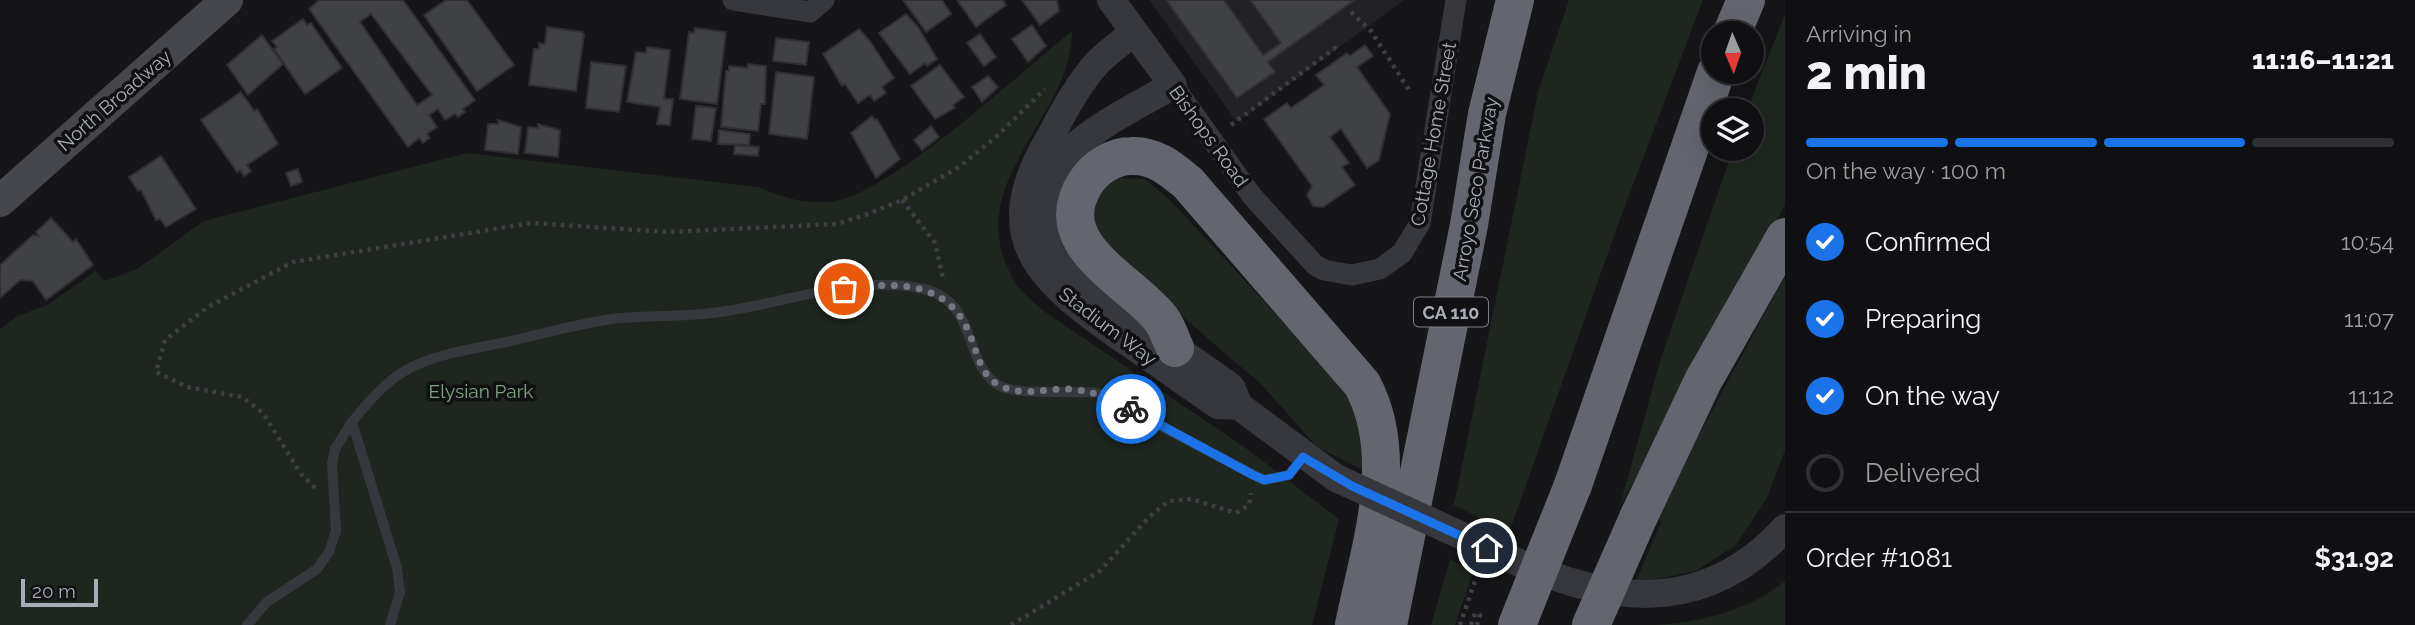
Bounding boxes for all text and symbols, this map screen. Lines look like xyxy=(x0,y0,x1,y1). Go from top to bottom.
text: Arriving in xyxy=(1806,20,1912,47)
north arrow xyxy=(1701,21,1764,84)
map controls xyxy=(1701,21,1764,161)
street label: Cottage Home Street xyxy=(1406,40,1460,228)
street label: North Broadway xyxy=(53,45,175,155)
text: 11:16–11:21 xyxy=(2252,45,2394,75)
text: 2 min xyxy=(1806,46,1927,100)
street label: Bishops Road xyxy=(1165,81,1253,191)
street label: Arroyo Seco Parkway xyxy=(1448,95,1502,283)
button: layers xyxy=(1701,98,1764,161)
text: On the way · 100 m xyxy=(1806,157,2006,184)
icon: check xyxy=(1806,223,1844,261)
text: Confirmed xyxy=(1865,227,1991,257)
text: 10:54 xyxy=(2341,228,2394,255)
pin xyxy=(814,259,874,319)
icon: bag xyxy=(825,270,863,308)
street label: Stadium Way xyxy=(1055,282,1161,370)
road number: CA 110 xyxy=(1414,298,1488,326)
icon: check xyxy=(1806,300,1844,338)
text: Preparing xyxy=(1865,304,1981,334)
text: 11:07 xyxy=(2344,305,2394,332)
courier xyxy=(1096,374,1166,444)
icon: check xyxy=(1806,377,1844,415)
park label: Elysian Park xyxy=(429,380,533,402)
text: On the way xyxy=(1865,381,2000,411)
text: 11:12 xyxy=(2348,382,2394,409)
icon: bike xyxy=(1112,390,1150,428)
text: Delivered xyxy=(1865,458,1980,488)
pin xyxy=(1457,518,1517,578)
icon: home xyxy=(1468,529,1506,567)
text: Order #1081 xyxy=(1806,543,1952,573)
text: $31.92 xyxy=(2314,543,2394,573)
scale bar xyxy=(21,576,98,608)
text: 20 m xyxy=(32,580,76,602)

